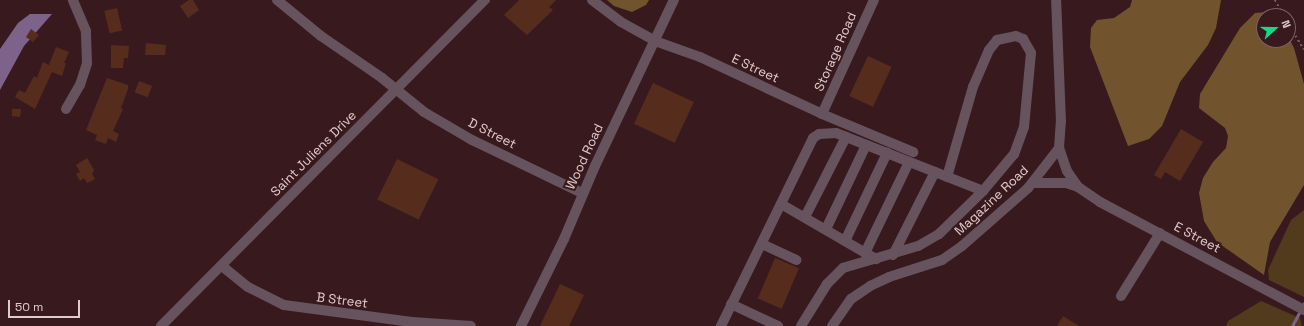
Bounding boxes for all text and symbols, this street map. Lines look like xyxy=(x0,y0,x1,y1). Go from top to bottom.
north arrow xyxy=(1256,8,1296,48)
street label: Storage Road xyxy=(812,10,860,94)
text: N xyxy=(1278,18,1294,30)
street label: E Street xyxy=(729,51,781,87)
street label: Saint Juliens Drive xyxy=(268,108,360,200)
street label: D Street xyxy=(465,115,519,153)
street label: Wood Road xyxy=(563,122,607,192)
street label: Magazine Road xyxy=(952,163,1032,239)
street label: E Street xyxy=(1171,219,1223,257)
street label: B Street xyxy=(315,290,369,312)
scale bar xyxy=(10,292,82,318)
text: 50 m xyxy=(15,299,43,315)

